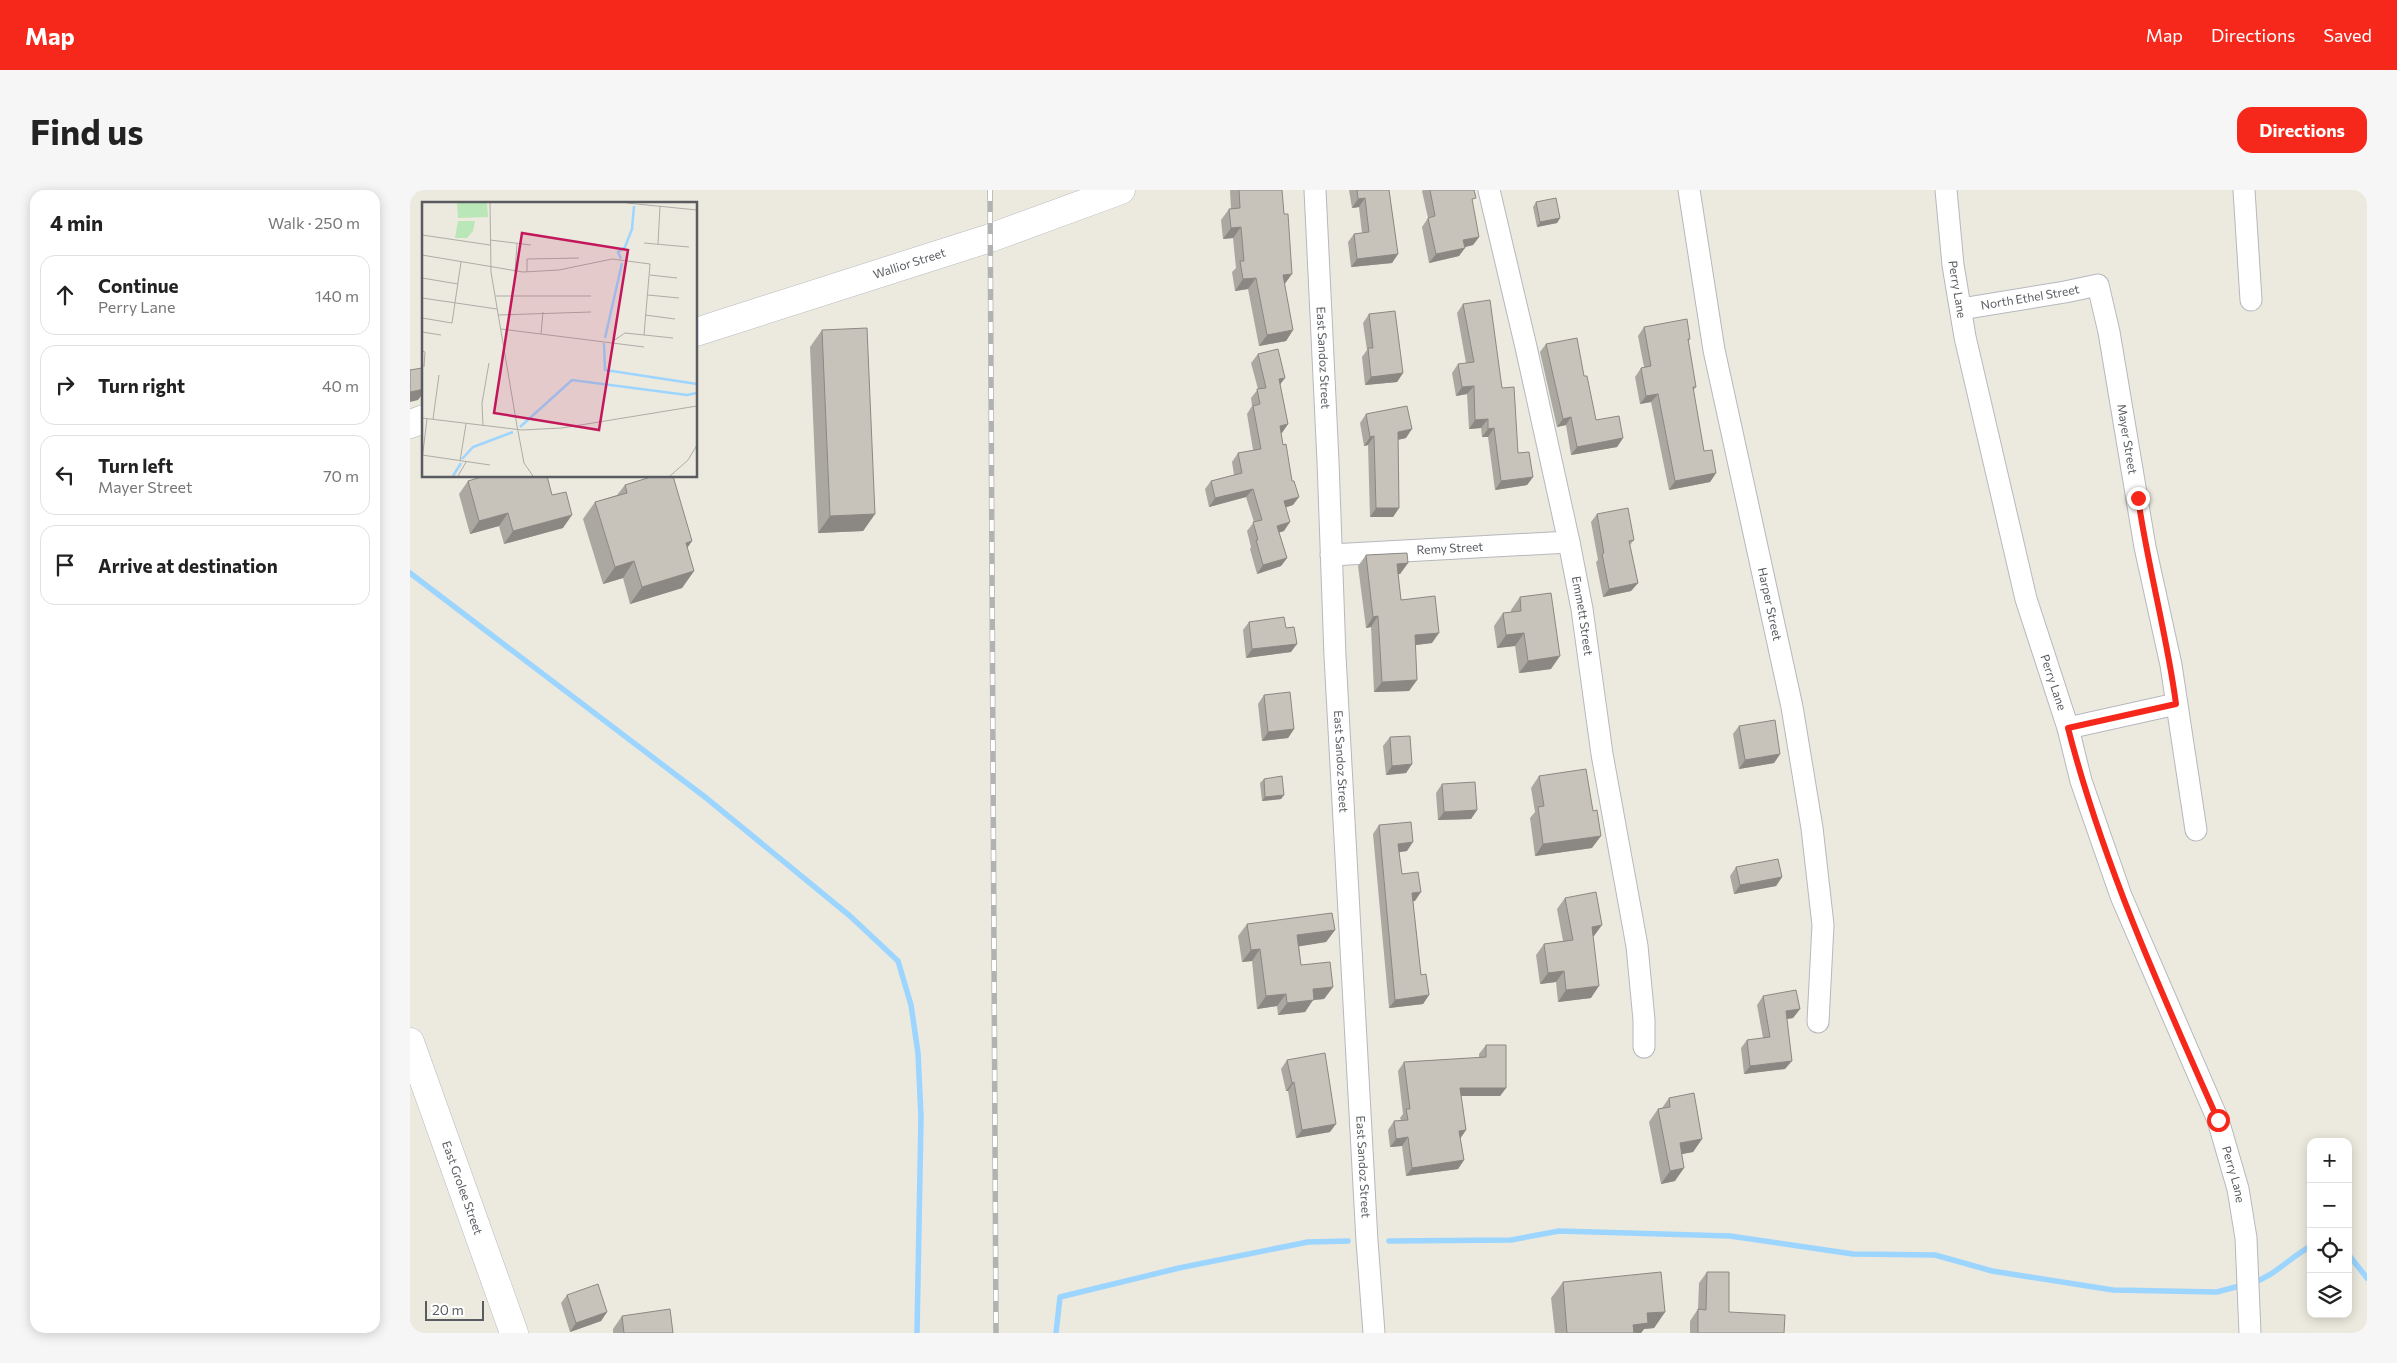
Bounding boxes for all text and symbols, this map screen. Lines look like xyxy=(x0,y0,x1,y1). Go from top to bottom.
text: Map xyxy=(25,21,75,50)
text: Map xyxy=(2146,24,2183,46)
text: Directions xyxy=(2211,24,2295,46)
text: Saved xyxy=(2323,24,2372,46)
button: Directions xyxy=(2237,107,2367,153)
text: Find us xyxy=(30,109,144,152)
inset map xyxy=(422,202,698,478)
text: 4 min xyxy=(50,210,103,235)
text: Walk · 250 m xyxy=(268,213,360,232)
street label: Wallior Street xyxy=(871,245,947,281)
street label: Perry Lane xyxy=(1947,260,1970,319)
text: Continue xyxy=(98,274,178,297)
icon: ahead xyxy=(51,281,79,309)
street label: North Ethel Street xyxy=(1980,281,2080,312)
text: 140 m xyxy=(315,286,359,305)
text: Perry Lane xyxy=(98,297,175,316)
street label: East Sandoz Street xyxy=(1315,306,1334,409)
icon: right xyxy=(51,371,79,399)
text: Turn right xyxy=(98,374,185,397)
text: 40 m xyxy=(322,376,359,395)
street label: Mayer Street xyxy=(2115,403,2141,475)
text: Turn left xyxy=(98,454,173,477)
icon: left xyxy=(51,461,79,489)
text: 70 m xyxy=(323,466,359,485)
text: Mayer Street xyxy=(98,477,192,496)
route end xyxy=(2127,487,2150,510)
street label: Remy Street xyxy=(1416,539,1484,556)
icon: arrive xyxy=(51,551,79,579)
text: Arrive at destination xyxy=(98,554,278,577)
street label: Harper Street xyxy=(1756,566,1785,642)
street label: Emmett Street xyxy=(1570,575,1596,656)
street label: Perry Lane xyxy=(2038,652,2070,712)
street label: East Sandoz Street xyxy=(1332,710,1352,813)
route start xyxy=(2207,1109,2230,1132)
street label: East Sandoz Street xyxy=(1354,1115,1374,1218)
map controls xyxy=(2307,1138,2352,1318)
button: + xyxy=(2307,1138,2352,1183)
street label: East Grolee Street xyxy=(440,1139,486,1237)
street label: Perry Lane xyxy=(2220,1144,2248,1204)
button: − xyxy=(2307,1183,2352,1228)
button: locate xyxy=(2307,1228,2352,1273)
button: layers xyxy=(2307,1273,2352,1318)
scale bar xyxy=(425,1298,484,1321)
text: 20 m xyxy=(432,1301,464,1318)

